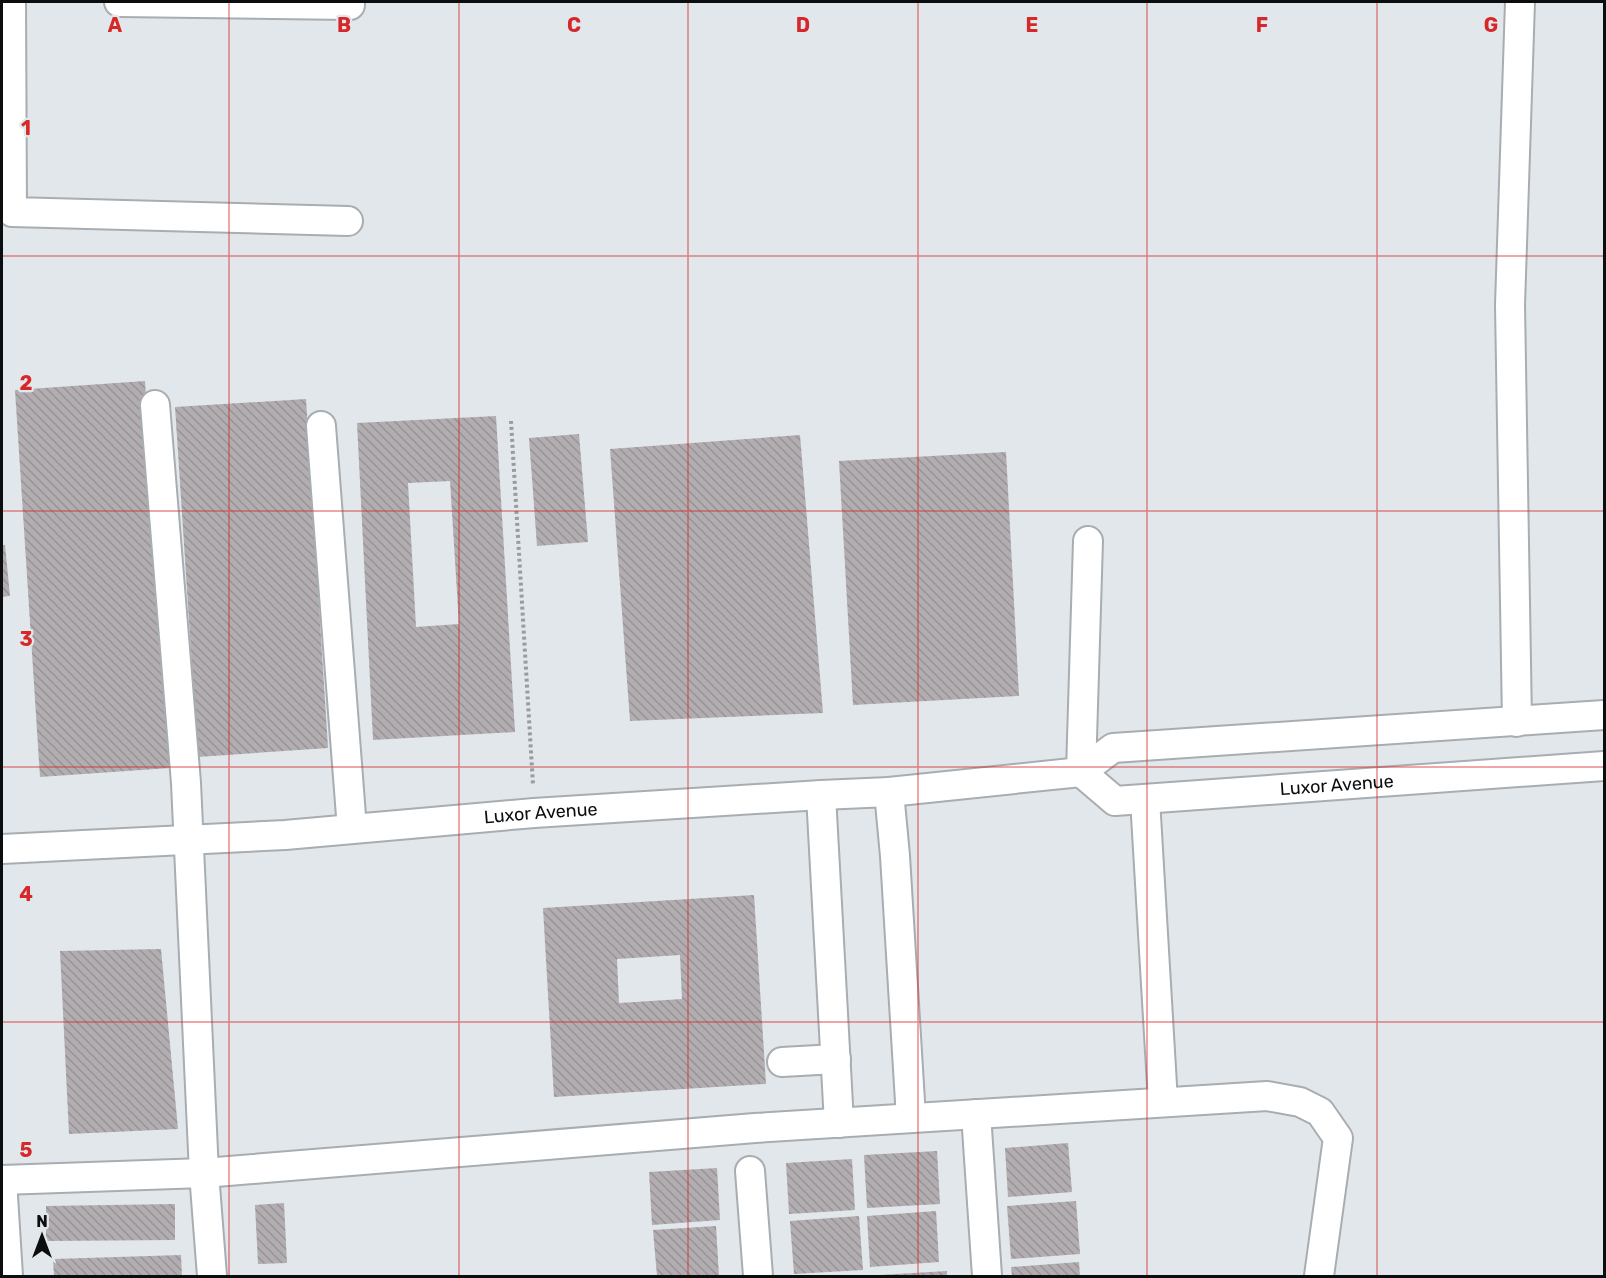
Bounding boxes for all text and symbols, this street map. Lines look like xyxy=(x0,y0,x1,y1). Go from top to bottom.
text: A xyxy=(108,13,123,37)
text: B xyxy=(337,13,351,37)
text: C xyxy=(567,13,581,37)
text: D xyxy=(796,13,810,37)
text: E xyxy=(1026,13,1038,37)
text: F xyxy=(1256,13,1268,37)
text: G xyxy=(1484,13,1498,37)
text: 1 xyxy=(21,116,31,140)
text: 2 xyxy=(20,371,33,395)
text: 3 xyxy=(19,627,33,651)
street label: Luxor Avenue xyxy=(1279,770,1394,800)
street label: Luxor Avenue xyxy=(483,798,598,828)
text: 4 xyxy=(19,882,33,906)
text: 5 xyxy=(20,1138,33,1162)
north arrow xyxy=(12,1206,72,1266)
text: N xyxy=(36,1212,48,1231)

